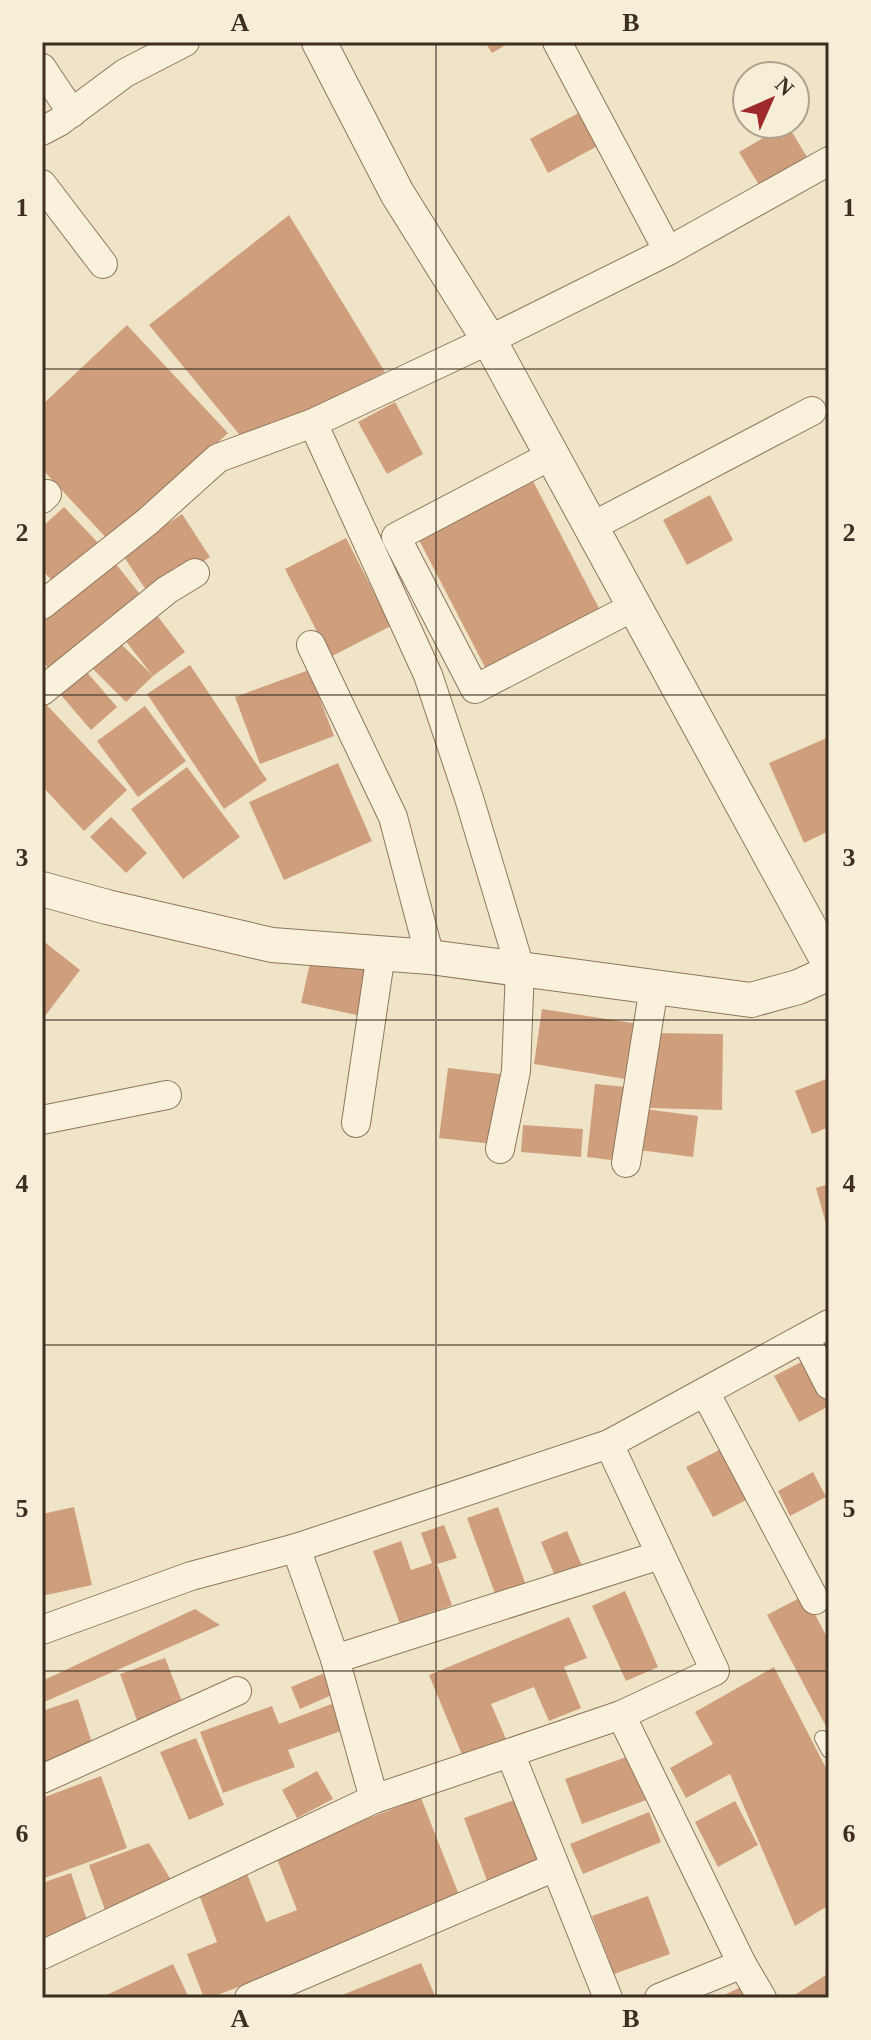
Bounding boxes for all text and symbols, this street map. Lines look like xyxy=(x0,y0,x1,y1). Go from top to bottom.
text: A xyxy=(231,8,250,37)
text: B xyxy=(622,8,640,37)
north arrow xyxy=(731,60,811,140)
text: N xyxy=(770,72,799,101)
text: 1 xyxy=(16,193,29,222)
text: 1 xyxy=(843,193,856,222)
text: 2 xyxy=(16,518,29,547)
text: 2 xyxy=(843,518,856,547)
text: 3 xyxy=(16,843,29,872)
text: 3 xyxy=(843,843,856,872)
text: 4 xyxy=(16,1169,29,1198)
text: 4 xyxy=(843,1169,856,1198)
text: 5 xyxy=(16,1494,29,1523)
text: 5 xyxy=(843,1494,856,1523)
text: 6 xyxy=(16,1819,29,1848)
text: 6 xyxy=(843,1819,856,1848)
text: A xyxy=(231,2004,250,2033)
text: B xyxy=(622,2004,640,2033)

